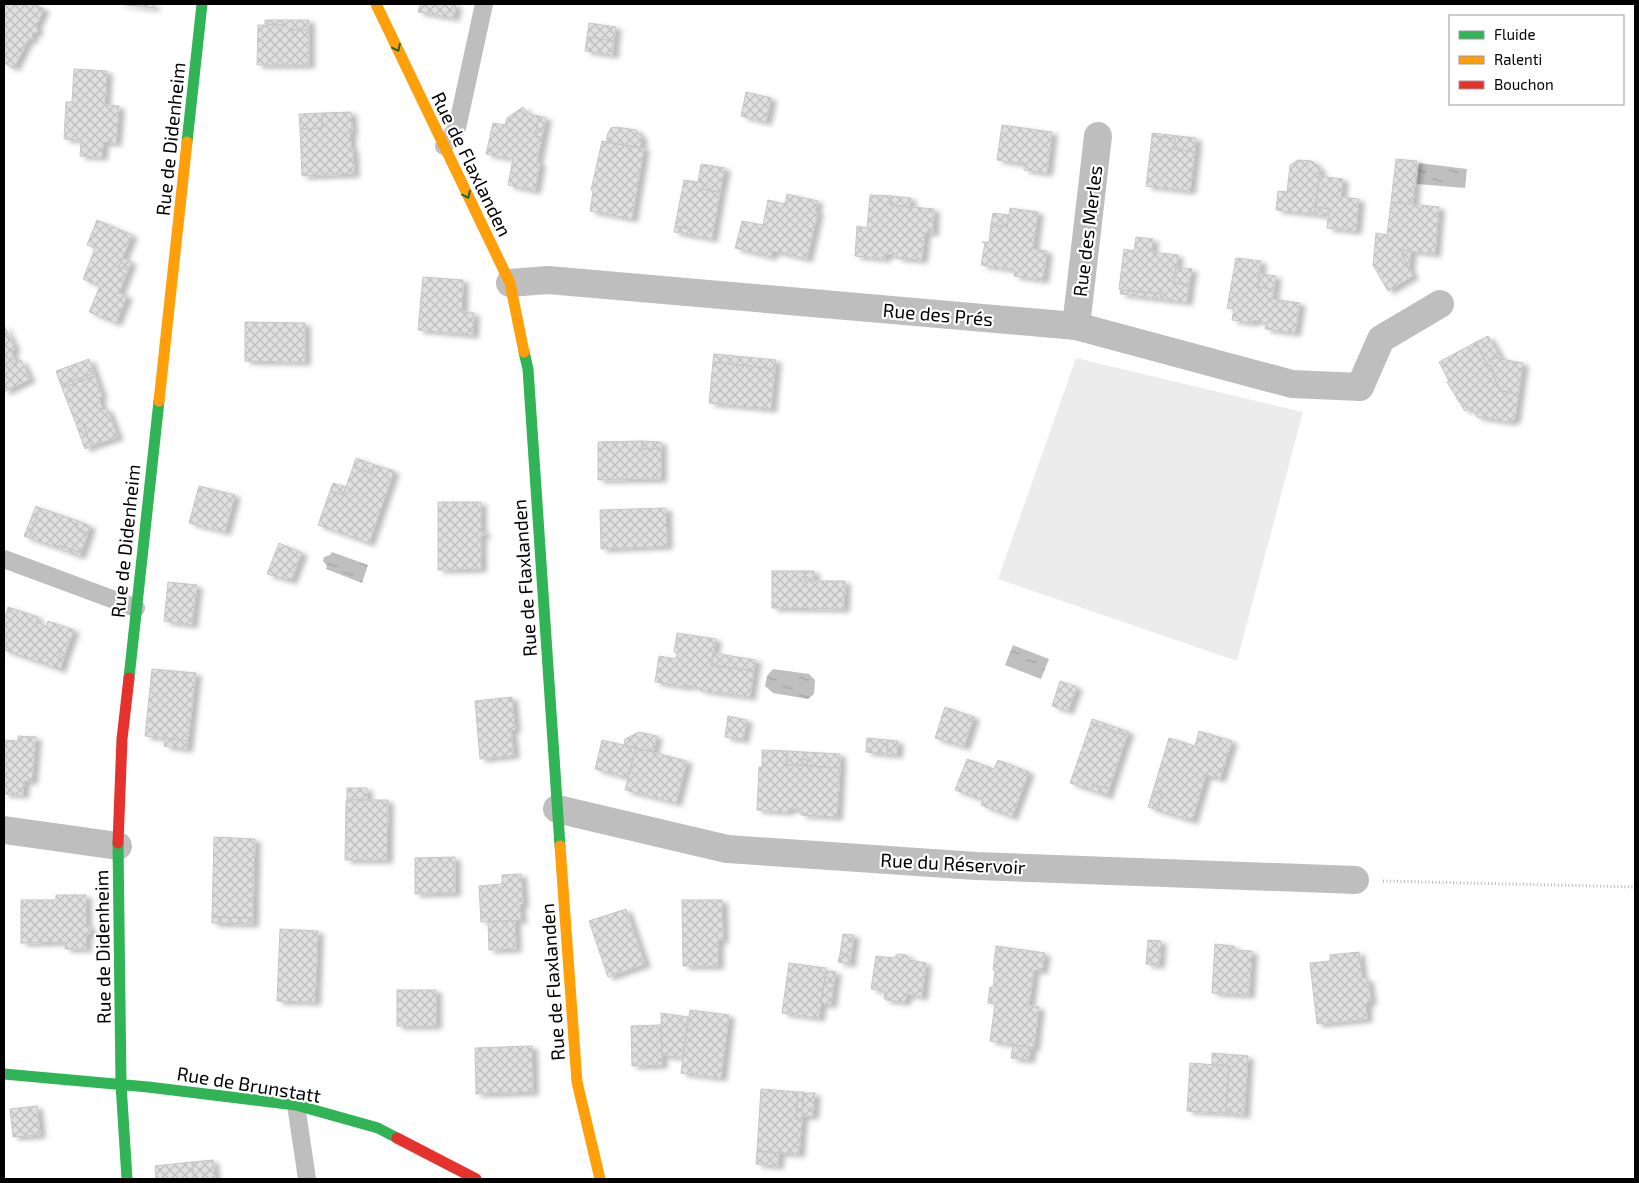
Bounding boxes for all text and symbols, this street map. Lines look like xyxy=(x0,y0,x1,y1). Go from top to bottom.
legend xyxy=(1449,15,1624,105)
text: Fluide xyxy=(1494,25,1535,43)
one-way arrow xyxy=(391,43,401,52)
text: Ralenti xyxy=(1494,50,1542,68)
street label: Rue de Didenheim xyxy=(150,61,190,217)
text: Bouchon xyxy=(1494,75,1554,93)
street label: Rue de Flaxlanden xyxy=(427,88,517,240)
street label: Rue des Merles xyxy=(1068,164,1106,298)
one-way arrow xyxy=(461,189,471,198)
street label: Rue des Prés xyxy=(882,298,994,330)
street label: Rue de Didenheim xyxy=(105,463,145,619)
street label: Rue de Flaxlanden xyxy=(507,498,541,658)
street label: Rue du Réservoir xyxy=(880,848,1027,878)
street label: Rue de Didenheim xyxy=(89,870,115,1024)
street label: Rue de Flaxlanden xyxy=(535,902,569,1062)
street label: Rue de Brunstatt xyxy=(175,1061,323,1107)

